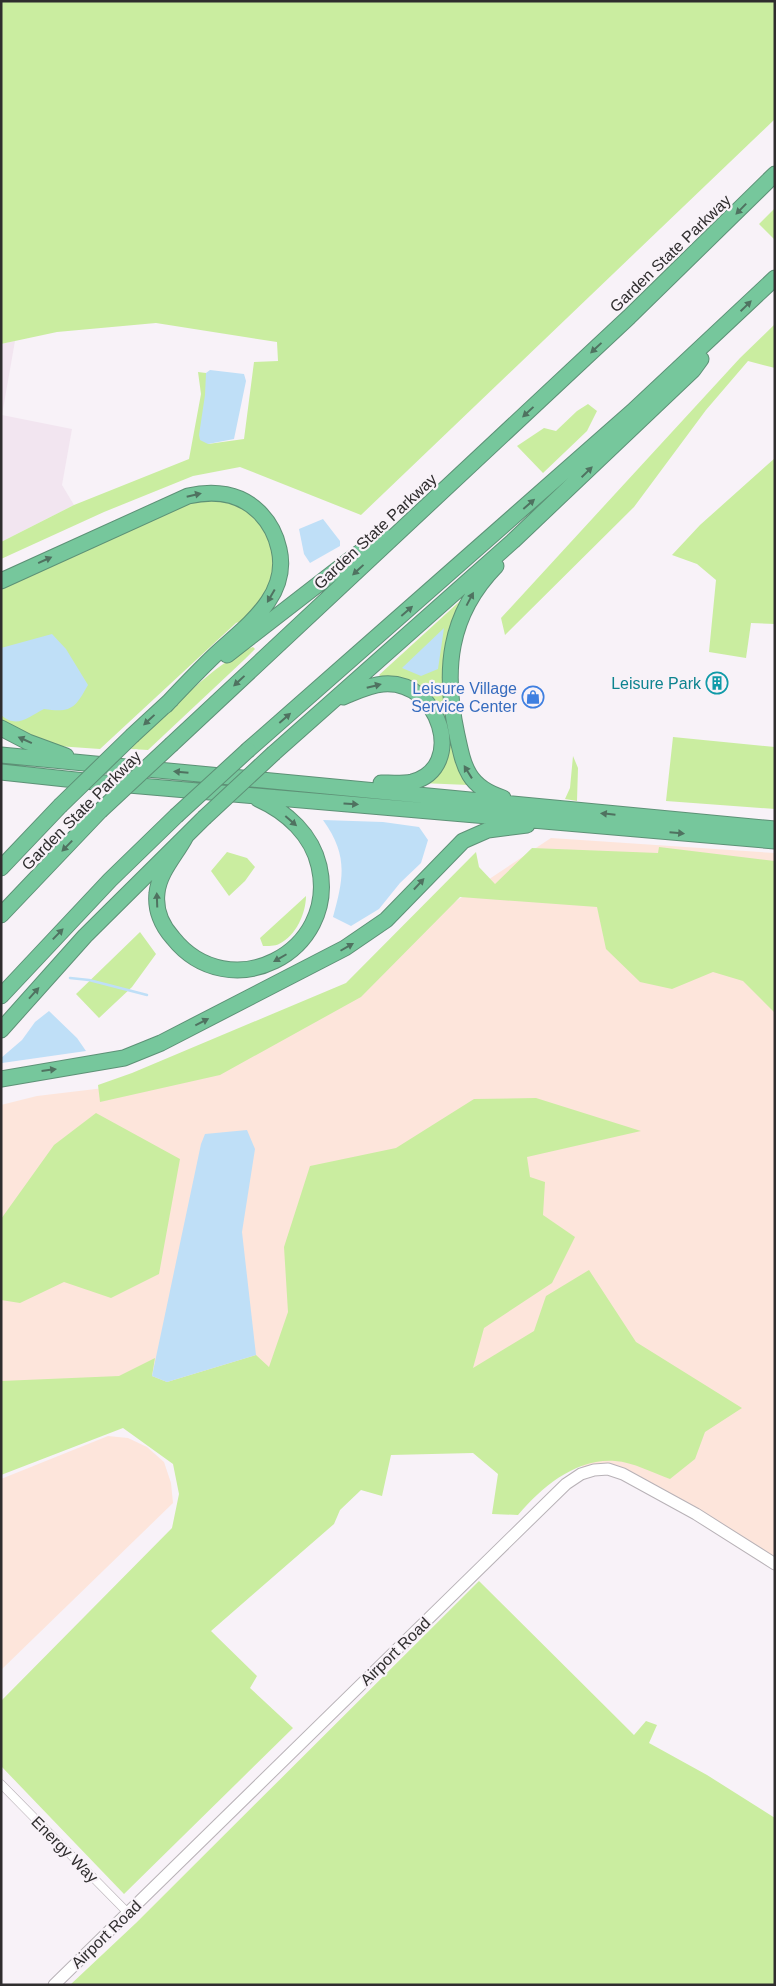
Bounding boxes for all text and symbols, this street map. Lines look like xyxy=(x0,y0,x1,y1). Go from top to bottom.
street label: Garden State Parkway xyxy=(607,191,734,315)
one-way arrow xyxy=(735,203,747,215)
one-way arrow xyxy=(740,300,752,312)
one-way arrow xyxy=(590,342,602,354)
one-way arrow xyxy=(522,406,534,418)
one-way arrow xyxy=(581,466,593,478)
street label: Garden State Parkway xyxy=(311,470,440,592)
one-way arrow xyxy=(186,491,201,499)
one-way arrow xyxy=(522,498,535,509)
one-way arrow xyxy=(38,555,52,563)
one-way arrow xyxy=(352,564,364,576)
one-way arrow xyxy=(267,590,276,603)
one-way arrow xyxy=(466,593,475,606)
one-way arrow xyxy=(400,605,412,617)
building icon: Leisure Park xyxy=(705,671,729,695)
one-way arrow xyxy=(233,675,245,687)
place label: Leisure Park xyxy=(611,675,702,692)
place label: Leisure Village Service Center xyxy=(411,680,518,715)
one-way arrow xyxy=(366,682,381,690)
shop icon: Leisure Village Service Center xyxy=(521,685,545,709)
one-way arrow xyxy=(278,712,290,724)
one-way arrow xyxy=(144,714,156,726)
one-way arrow xyxy=(18,736,32,744)
street label: Garden State Parkway xyxy=(18,747,144,873)
one-way arrow xyxy=(463,766,473,779)
one-way arrow xyxy=(173,768,189,776)
one-way arrow xyxy=(343,800,359,808)
one-way arrow xyxy=(600,809,616,817)
one-way arrow xyxy=(285,815,297,827)
one-way arrow xyxy=(669,829,685,837)
one-way arrow xyxy=(61,840,73,852)
one-way arrow xyxy=(413,879,425,891)
one-way arrow xyxy=(153,891,161,907)
one-way arrow xyxy=(52,929,64,941)
one-way arrow xyxy=(340,942,353,951)
one-way arrow xyxy=(272,954,287,962)
one-way arrow xyxy=(28,987,39,1000)
one-way arrow xyxy=(195,1018,210,1026)
one-way arrow xyxy=(41,1066,57,1074)
street label: Airport Road xyxy=(357,1614,434,1689)
street label: Energy Way xyxy=(28,1813,101,1886)
street label: Airport Road xyxy=(68,1897,145,1972)

